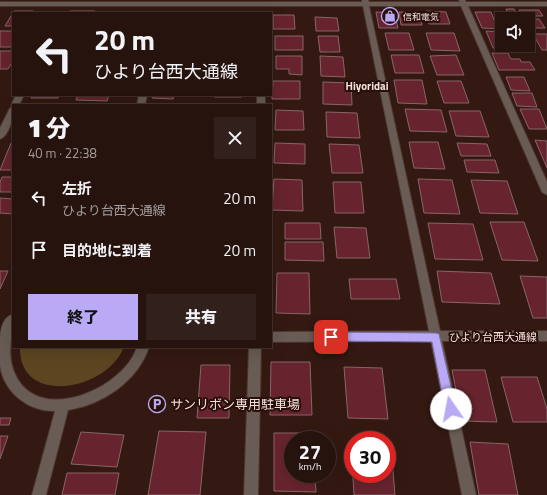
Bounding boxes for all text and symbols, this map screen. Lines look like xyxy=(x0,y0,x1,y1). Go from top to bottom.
shop icon: 信和電気 xyxy=(380,6,400,26)
place label: 信和電気 xyxy=(402,10,439,23)
map controls xyxy=(495,12,535,52)
button: sound xyxy=(495,12,535,52)
text: 20 m xyxy=(94,18,155,61)
icon: left xyxy=(28,28,80,80)
text: ひより台西大通線 xyxy=(94,58,238,85)
district label: Hiyoridai xyxy=(346,78,389,94)
text: 1 分 xyxy=(28,110,70,146)
button: close xyxy=(214,117,256,159)
text: 40 m · 22:38 xyxy=(28,143,97,163)
text: 左折 xyxy=(62,177,92,200)
icon: left xyxy=(28,187,50,209)
text: 20 m xyxy=(223,187,256,210)
text: ひより台西大通線 xyxy=(62,200,166,220)
icon: arrive xyxy=(28,239,50,261)
text: 目的地に到着 xyxy=(62,239,152,262)
text: 20 m xyxy=(223,239,256,262)
button: 終了 xyxy=(28,294,138,340)
button: 共有 xyxy=(146,294,256,340)
pin xyxy=(314,320,348,354)
icon: arrive xyxy=(320,326,342,348)
street label: ひより台西大通線 xyxy=(449,329,537,345)
position arrow xyxy=(430,388,472,430)
parking icon: サンリボン専用駐車場 xyxy=(147,394,167,414)
place label: サンリボン専用駐車場 xyxy=(170,394,300,414)
speed limit sign: 30 xyxy=(344,431,396,483)
text: 27 xyxy=(299,436,321,467)
text: km/h xyxy=(299,459,321,474)

